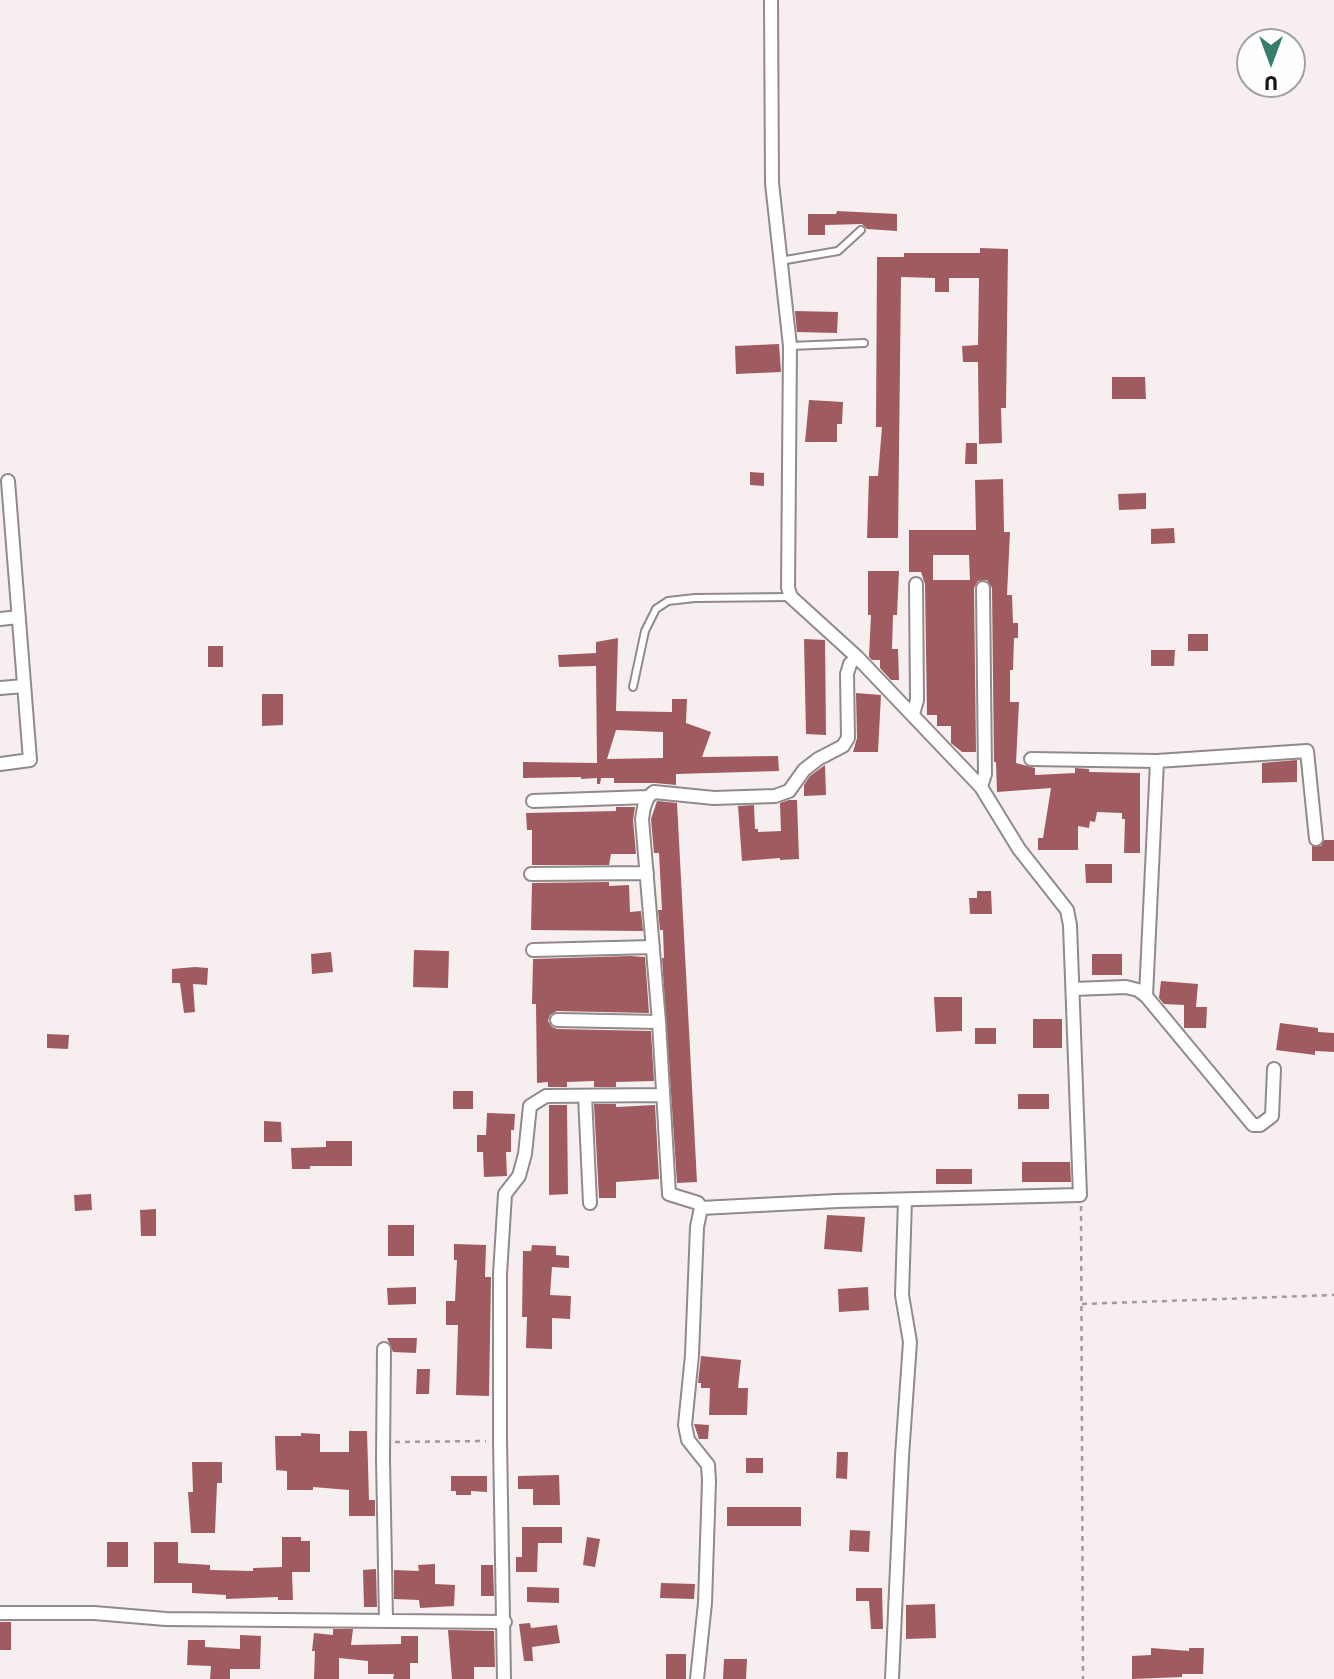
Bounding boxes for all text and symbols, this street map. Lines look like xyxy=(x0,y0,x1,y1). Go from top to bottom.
north arrow xyxy=(1236,28,1306,98)
text: U xyxy=(1264,69,1278,96)

